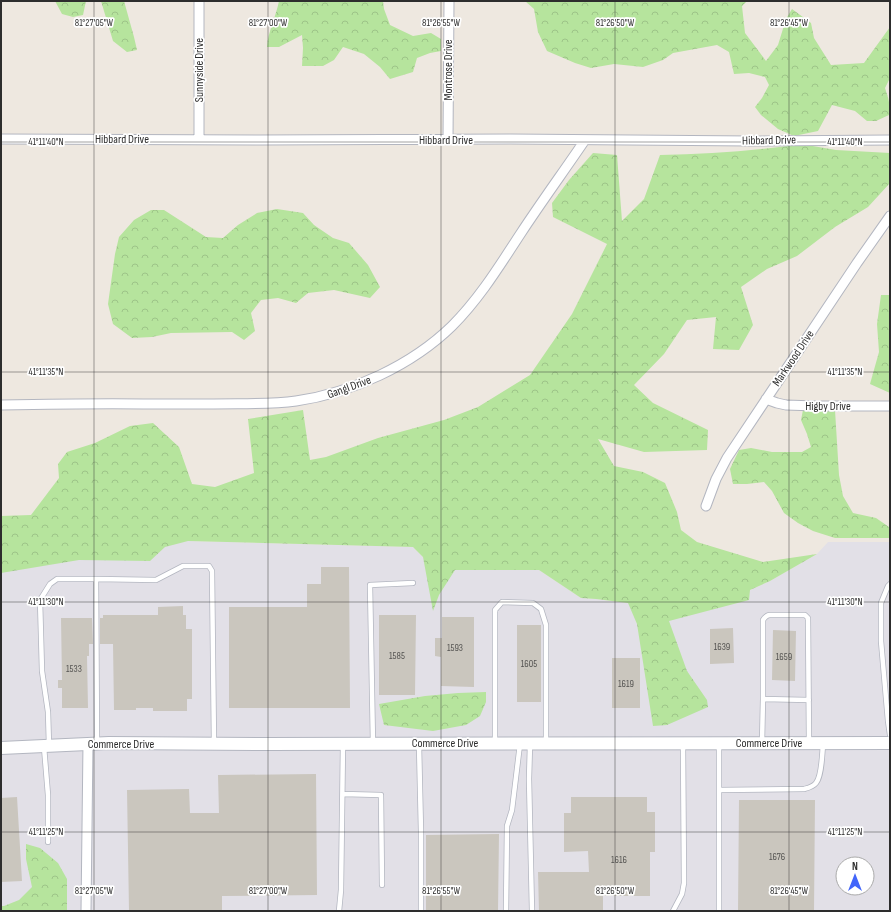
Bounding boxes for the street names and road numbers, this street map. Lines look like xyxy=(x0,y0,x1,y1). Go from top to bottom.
street label: Sunnyside Drive xyxy=(192,38,207,102)
street label: Montrose Drive xyxy=(441,39,456,101)
street label: Hibbard Drive xyxy=(95,132,149,147)
street label: Hibbard Drive xyxy=(419,133,473,148)
street label: Hibbard Drive xyxy=(742,133,796,148)
street label: Markwood Drive xyxy=(769,327,818,389)
street label: Gangl Drive xyxy=(325,373,373,402)
street label: Higby Drive xyxy=(805,399,851,414)
street label: Commerce Drive xyxy=(412,736,478,751)
street label: Commerce Drive xyxy=(736,736,802,751)
street label: Commerce Drive xyxy=(88,737,154,752)

